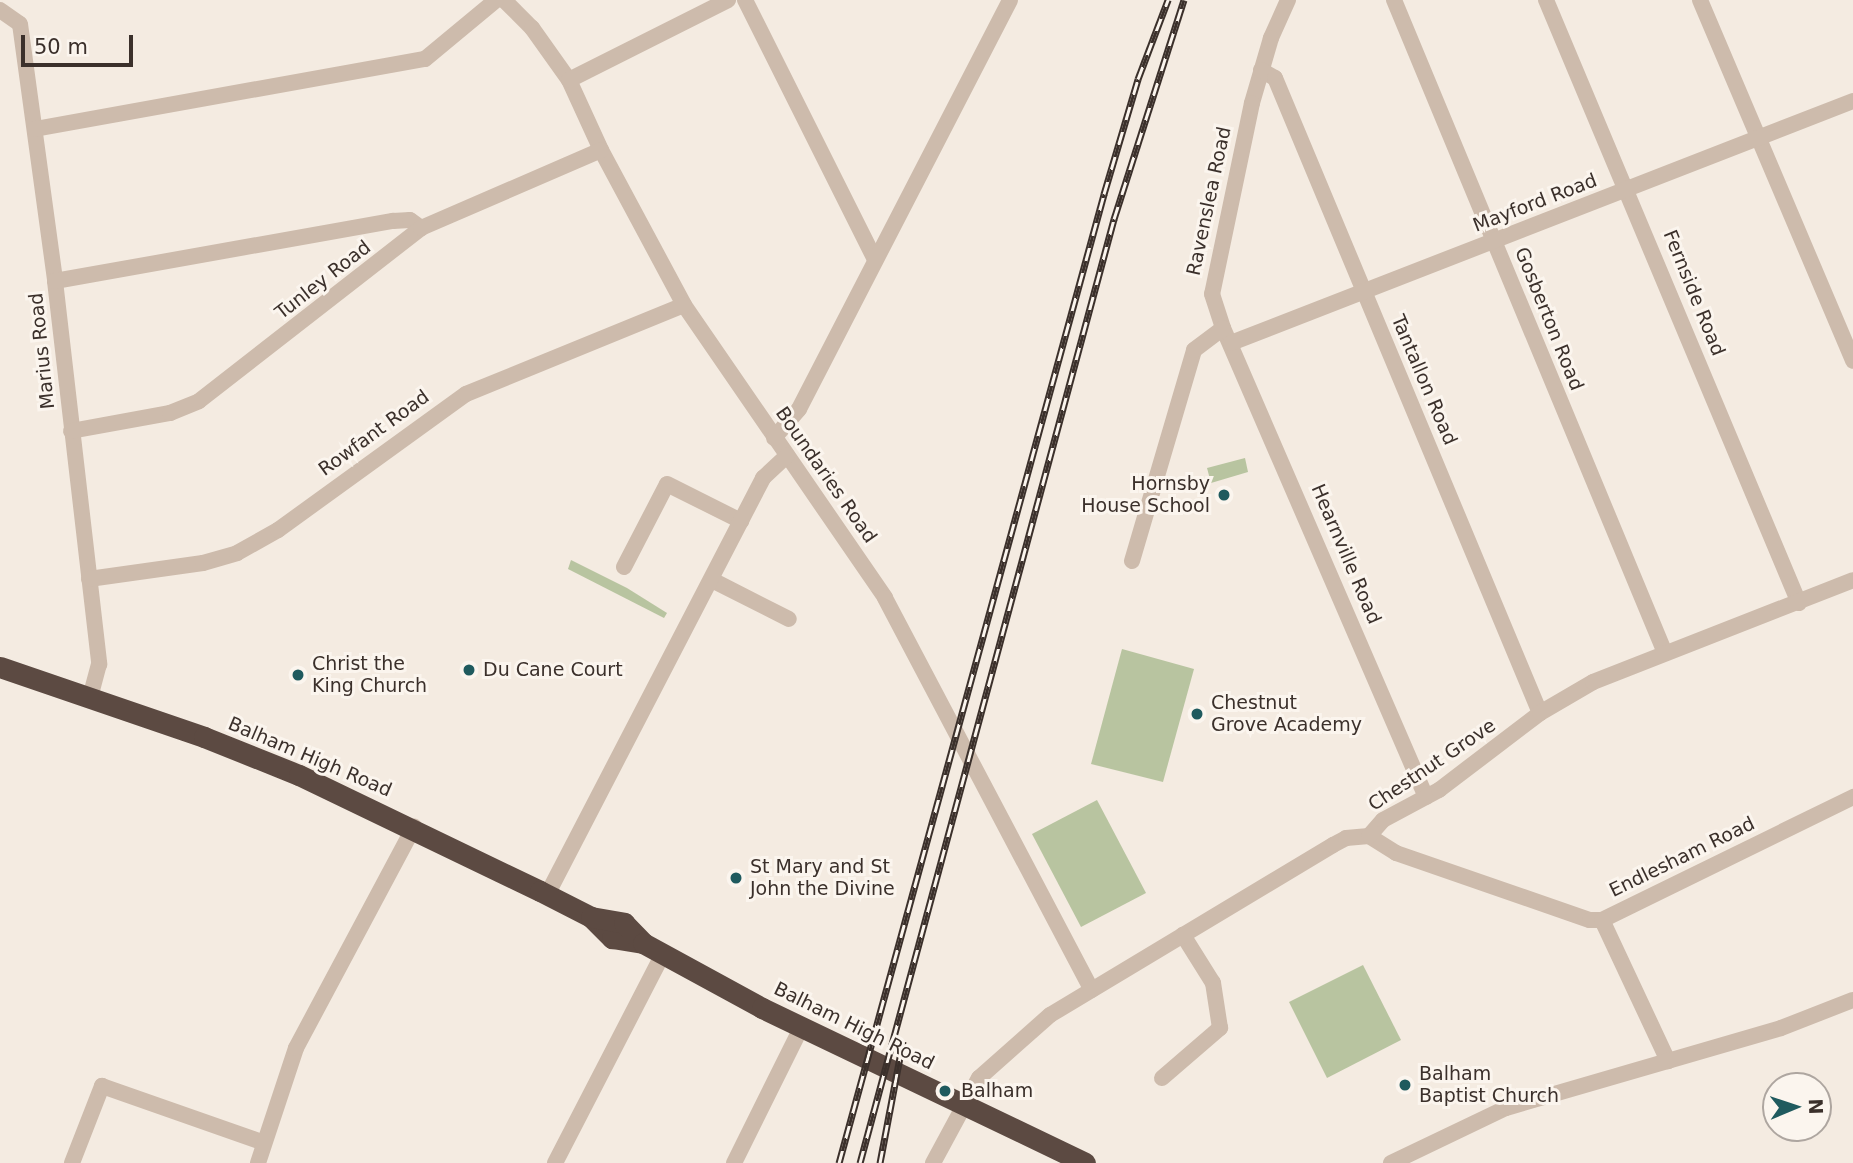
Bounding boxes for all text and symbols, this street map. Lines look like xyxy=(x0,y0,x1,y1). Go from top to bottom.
scale bar xyxy=(24,21,136,65)
text: 50 m xyxy=(34,35,88,59)
street label: Ravenslea Road xyxy=(1182,124,1236,278)
street label: Mayford Road xyxy=(1470,169,1600,237)
street label: Fernside Road xyxy=(1658,227,1730,359)
street label: Tunley Road xyxy=(271,236,375,324)
street label: Gosberton Road xyxy=(1510,244,1588,394)
street label: Marius Road xyxy=(25,292,59,410)
street label: Tantallon Road xyxy=(1386,311,1462,449)
street label: Rowfant Road xyxy=(314,385,434,481)
street label: Boundaries Road xyxy=(771,403,881,547)
place label: Hornsby House School xyxy=(1081,473,1210,517)
street label: Hearnville Road xyxy=(1306,481,1386,627)
marker: Hornsby House School xyxy=(1216,487,1232,503)
place label: Christ the King Church xyxy=(312,653,427,697)
place label: Du Cane Court xyxy=(483,659,623,681)
marker: Du Cane Court xyxy=(461,662,477,678)
marker: Christ the King Church xyxy=(290,667,306,683)
place label: Chestnut Grove Academy xyxy=(1211,692,1362,736)
marker: Chestnut Grove Academy xyxy=(1189,706,1205,722)
street label: Balham High Road xyxy=(225,712,395,802)
street label: Chestnut Grove xyxy=(1364,714,1500,816)
street label: Endlesham Road xyxy=(1606,812,1758,902)
place label: St Mary and St John the Divine xyxy=(750,856,895,900)
marker: St Mary and St John the Divine xyxy=(728,870,744,886)
street label: Balham High Road xyxy=(770,977,938,1075)
place label: Balham Baptist Church xyxy=(1419,1063,1559,1107)
north arrow xyxy=(1762,1072,1832,1142)
marker: Balham Baptist Church xyxy=(1397,1077,1413,1093)
place label: Balham xyxy=(961,1080,1033,1102)
marker: Balham xyxy=(935,1081,955,1101)
text: N xyxy=(1805,1098,1827,1115)

